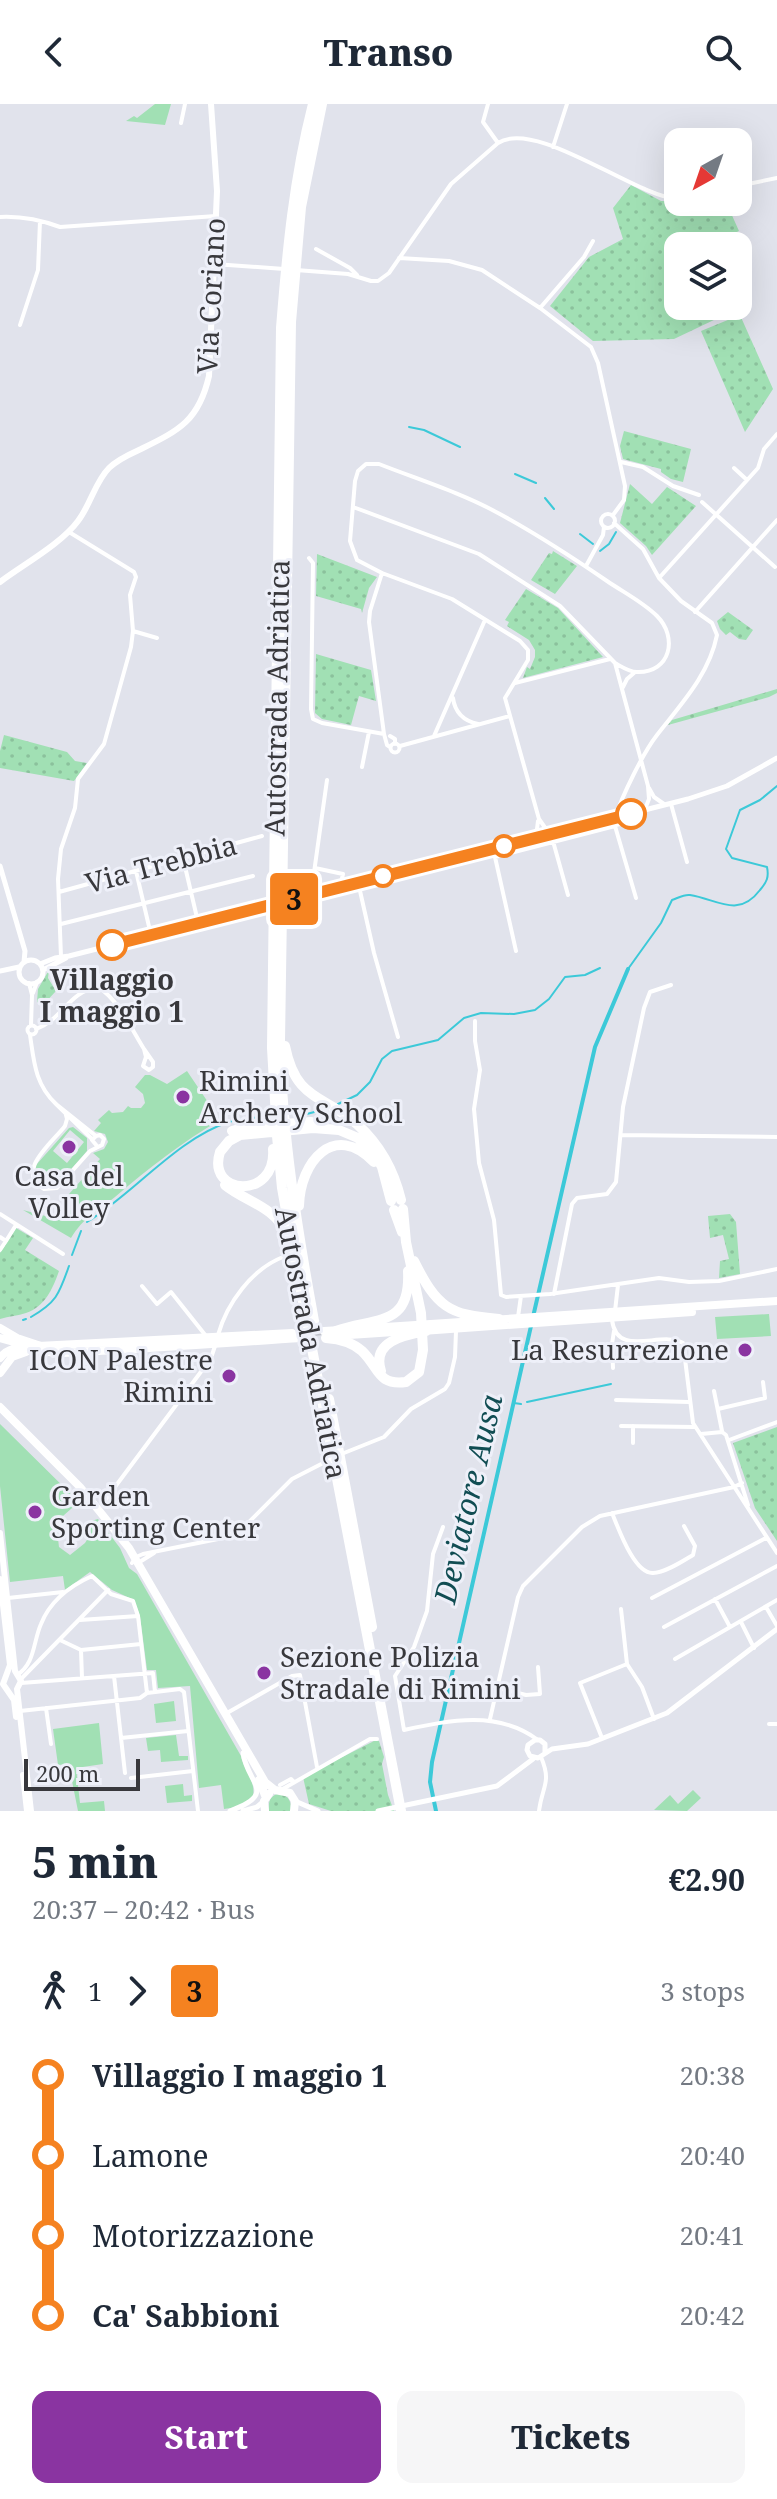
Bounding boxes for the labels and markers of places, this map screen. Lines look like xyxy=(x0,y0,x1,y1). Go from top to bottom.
unlabelled marker xyxy=(616,799,646,829)
unlabelled marker xyxy=(493,835,515,857)
unlabelled marker xyxy=(372,865,394,887)
marker: Villaggio I maggio 1 xyxy=(97,930,127,960)
place label: Villaggio I maggio 1 xyxy=(40,960,184,1030)
place label: Rimini Archery School xyxy=(199,1061,403,1131)
marker: Rimini Archery School xyxy=(174,1088,192,1106)
marker: Casa del Volley xyxy=(60,1138,78,1156)
place label: Casa del Volley xyxy=(14,1156,124,1226)
place label: La Resurrezione xyxy=(511,1330,729,1368)
place label: ICON Palestre Rimini xyxy=(29,1340,213,1410)
marker: La Resurrezione xyxy=(736,1341,754,1359)
marker: ICON Palestre Rimini xyxy=(220,1367,238,1385)
place label: Garden Sporting Center xyxy=(51,1476,260,1546)
marker: Garden Sporting Center xyxy=(26,1503,44,1521)
place label: Sezione Polizia Stradale di Rimini xyxy=(280,1637,521,1707)
marker: Sezione Polizia Stradale di Rimini xyxy=(255,1664,273,1682)

